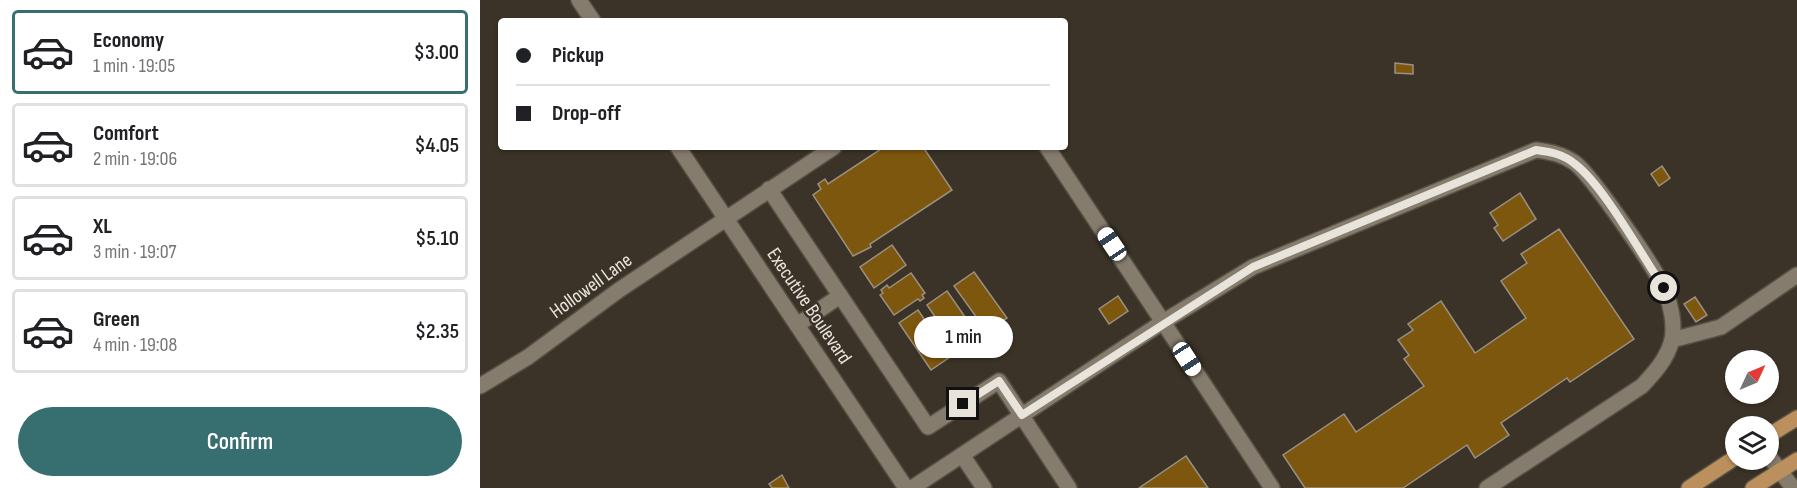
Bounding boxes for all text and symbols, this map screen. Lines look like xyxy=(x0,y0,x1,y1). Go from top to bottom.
icon: car xyxy=(21,25,75,79)
text: Economy xyxy=(93,27,164,54)
text: $3.00 xyxy=(414,39,459,66)
text: Pickup xyxy=(552,42,604,69)
text: 1 min · 19:05 xyxy=(93,54,175,78)
text: Drop-off xyxy=(552,100,621,127)
icon: car xyxy=(21,118,75,172)
text: Comfort xyxy=(93,120,159,147)
text: $4.05 xyxy=(414,132,459,159)
text: 2 min · 19:06 xyxy=(93,147,177,171)
icon: car xyxy=(21,211,75,265)
text: XL xyxy=(93,213,112,240)
car xyxy=(1094,224,1130,264)
text: $5.10 xyxy=(415,225,459,252)
text: 3 min · 19:07 xyxy=(93,240,177,264)
street label: Executive Boulevard xyxy=(761,244,857,368)
street label: Hollowell Lane xyxy=(545,248,637,324)
route start xyxy=(1650,274,1677,301)
icon: car xyxy=(21,304,75,358)
text: Green xyxy=(93,306,140,333)
callout: 1 min xyxy=(914,317,1012,359)
text: $2.35 xyxy=(415,318,459,345)
text: 1 min xyxy=(945,325,982,349)
text: 4 min · 19:08 xyxy=(93,333,177,357)
car xyxy=(1170,339,1204,379)
north arrow xyxy=(1725,350,1779,404)
map controls xyxy=(1725,350,1779,470)
route end xyxy=(949,390,976,417)
button: Confirm xyxy=(18,407,462,476)
button: layers xyxy=(1725,416,1779,470)

